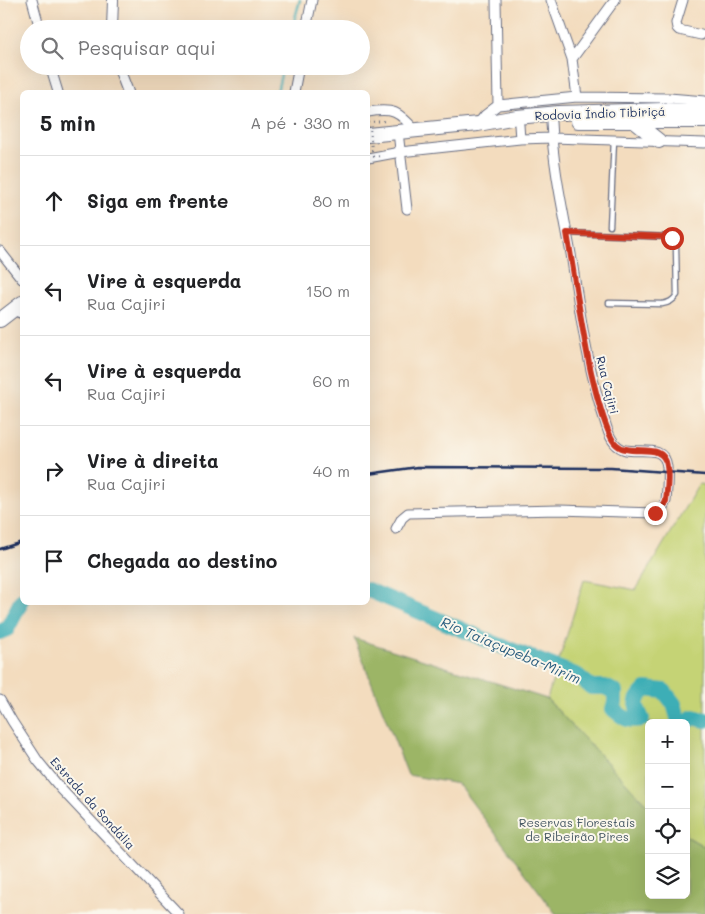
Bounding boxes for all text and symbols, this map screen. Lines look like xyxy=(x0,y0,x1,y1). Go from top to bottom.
search box xyxy=(20,20,370,75)
icon: search xyxy=(38,34,66,62)
text: Pesquisar aqui xyxy=(78,35,216,60)
street label: Rodovia Índio Tibiriçá xyxy=(534,103,666,123)
text: 5 min xyxy=(40,109,96,136)
text: A pé · 330 m xyxy=(250,112,350,133)
icon: ahead xyxy=(40,187,68,215)
text: Siga em frente xyxy=(87,188,228,213)
text: 80 m xyxy=(313,190,350,211)
route start xyxy=(661,227,684,250)
text: Vire à esquerda xyxy=(87,268,242,293)
icon: left xyxy=(40,277,68,305)
text: 150 m xyxy=(306,280,350,301)
text: Rua Cajiri xyxy=(87,293,166,314)
street label: Rua Cajiri xyxy=(593,354,623,416)
text: Vire à esquerda xyxy=(87,358,242,383)
icon: left xyxy=(40,367,68,395)
text: 60 m xyxy=(313,370,350,391)
text: Rua Cajiri xyxy=(87,383,166,404)
text: Vire à direita xyxy=(87,448,219,473)
icon: right xyxy=(40,457,68,485)
text: 40 m xyxy=(313,460,350,481)
text: Rua Cajiri xyxy=(87,473,166,494)
route end xyxy=(644,502,667,525)
icon: arrive xyxy=(40,547,68,575)
text: Chegada ao destino xyxy=(87,548,277,573)
water label: Rio Taiaçupeba-Mirim xyxy=(438,612,584,688)
map controls xyxy=(645,719,690,899)
button: + xyxy=(645,719,690,764)
street label: Estrada da Sondália xyxy=(47,753,139,853)
button: − xyxy=(645,764,690,809)
button: locate xyxy=(645,809,690,854)
park label: Reservas Florestais de Ribeirão Pires xyxy=(519,814,635,844)
button: layers xyxy=(645,854,690,899)

